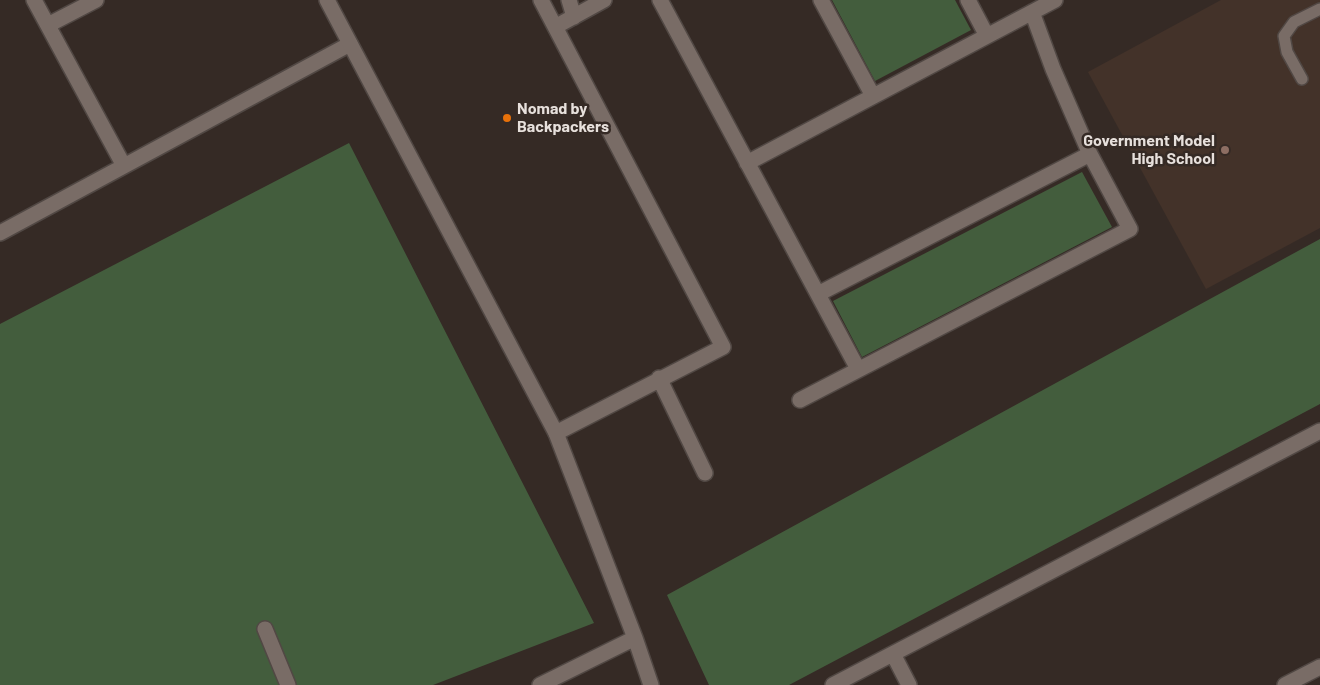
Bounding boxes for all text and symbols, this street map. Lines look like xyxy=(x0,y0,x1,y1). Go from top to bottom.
place label: Nomad by Backpackers xyxy=(517,99,609,137)
marker: Nomad by Backpackers xyxy=(501,112,513,124)
place label: Government Model High School xyxy=(1083,131,1215,169)
marker: Government Model High School xyxy=(1219,144,1231,156)

